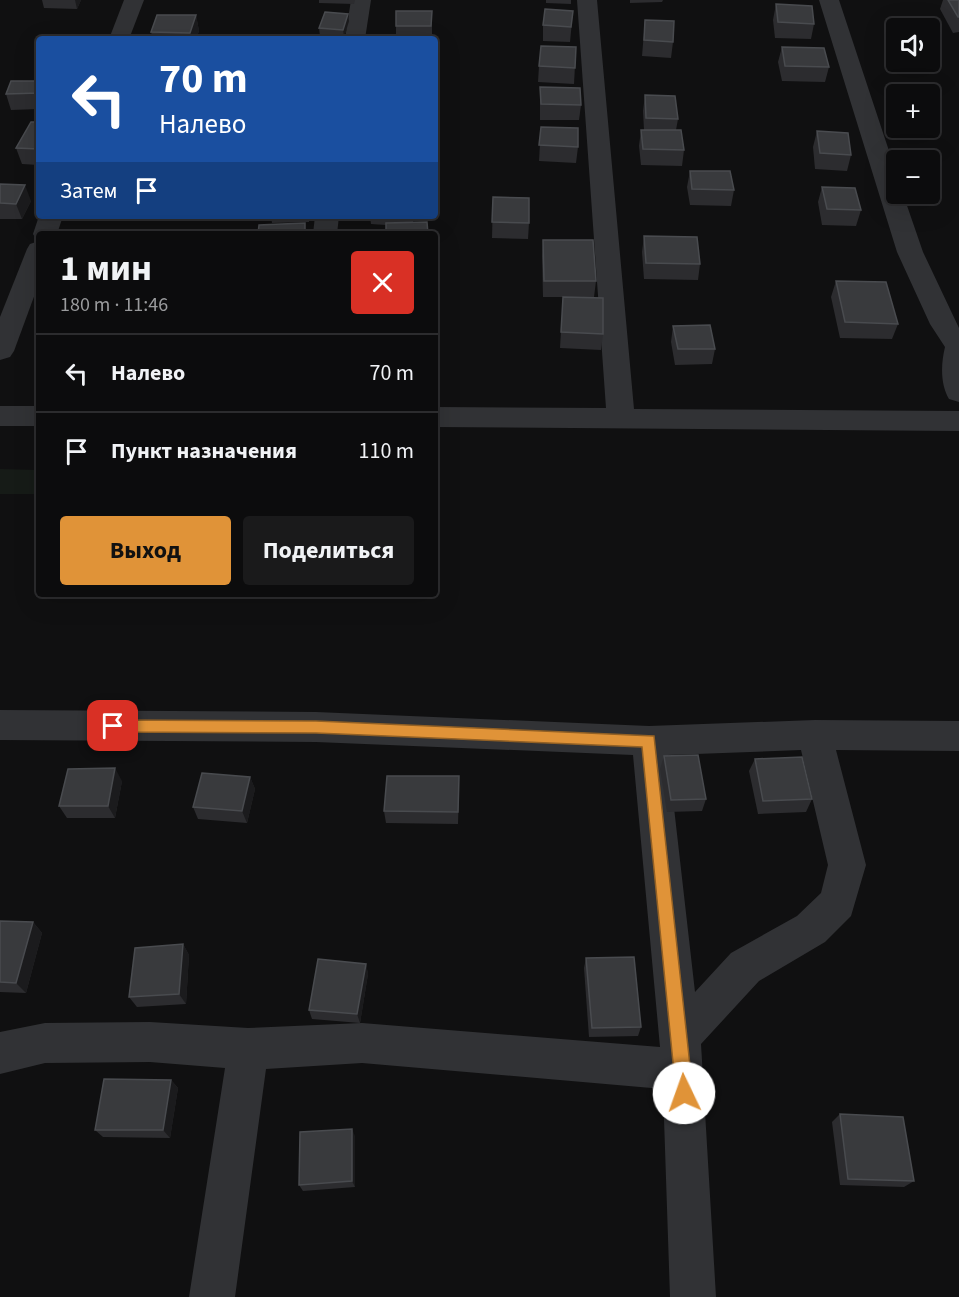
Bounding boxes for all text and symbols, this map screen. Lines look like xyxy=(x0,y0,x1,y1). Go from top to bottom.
map controls xyxy=(886,18,940,204)
button: sound xyxy=(886,18,940,72)
text: 70 m xyxy=(159,49,248,109)
icon: left xyxy=(60,60,138,138)
button: + xyxy=(886,84,940,138)
text: Налево xyxy=(159,105,246,144)
button: − xyxy=(886,150,940,204)
icon: arrive xyxy=(130,174,163,207)
text: Затем xyxy=(60,175,118,207)
text: 1 мин xyxy=(60,243,152,294)
button: close xyxy=(351,251,414,314)
text: 180 m · 11:46 xyxy=(60,291,168,319)
icon: left xyxy=(60,357,93,390)
text: Налево xyxy=(111,357,185,389)
text: 70 m xyxy=(369,357,414,389)
icon: arrive xyxy=(60,435,93,468)
text: Пункт назначения xyxy=(111,435,297,467)
text: 110 m xyxy=(359,435,414,467)
button: Выход xyxy=(60,516,231,585)
button: Поделиться xyxy=(243,516,414,585)
pin xyxy=(87,700,138,751)
icon: arrive xyxy=(96,709,129,742)
position arrow xyxy=(652,1061,716,1125)

